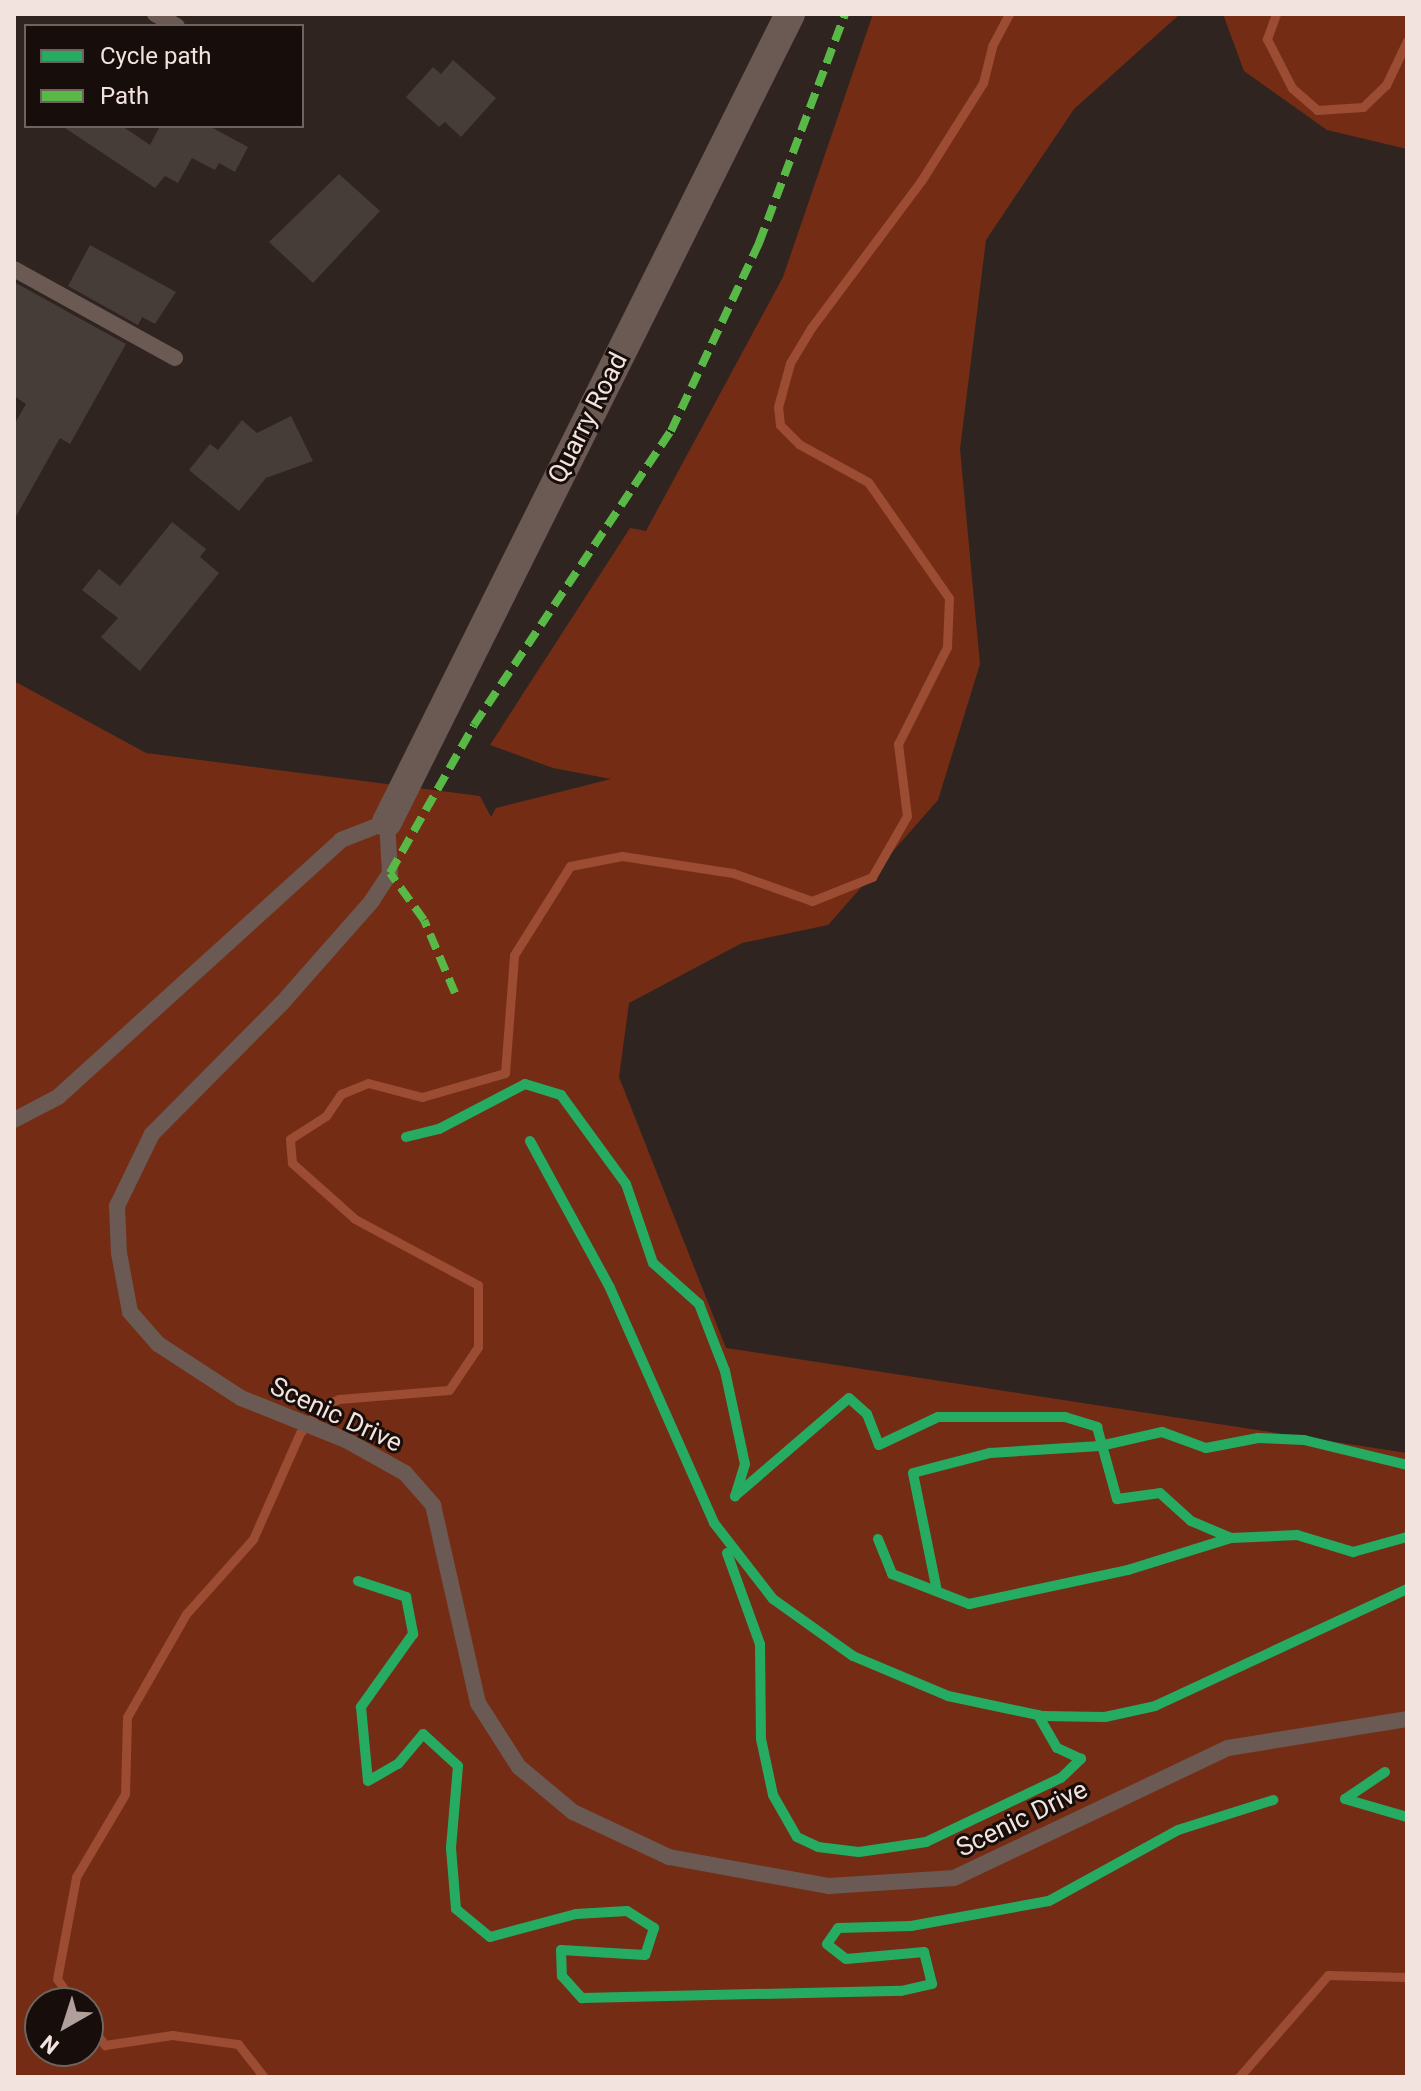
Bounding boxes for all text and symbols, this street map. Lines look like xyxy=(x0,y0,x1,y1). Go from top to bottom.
legend xyxy=(24,24,304,128)
text: Cycle path xyxy=(100,42,212,70)
text: Path xyxy=(100,82,149,110)
street label: Quarry Road xyxy=(542,347,634,489)
street label: Scenic Drive xyxy=(265,1371,407,1459)
street label: Scenic Drive xyxy=(951,1774,1093,1864)
north arrow xyxy=(24,1987,104,2067)
text: N xyxy=(36,2030,64,2059)

